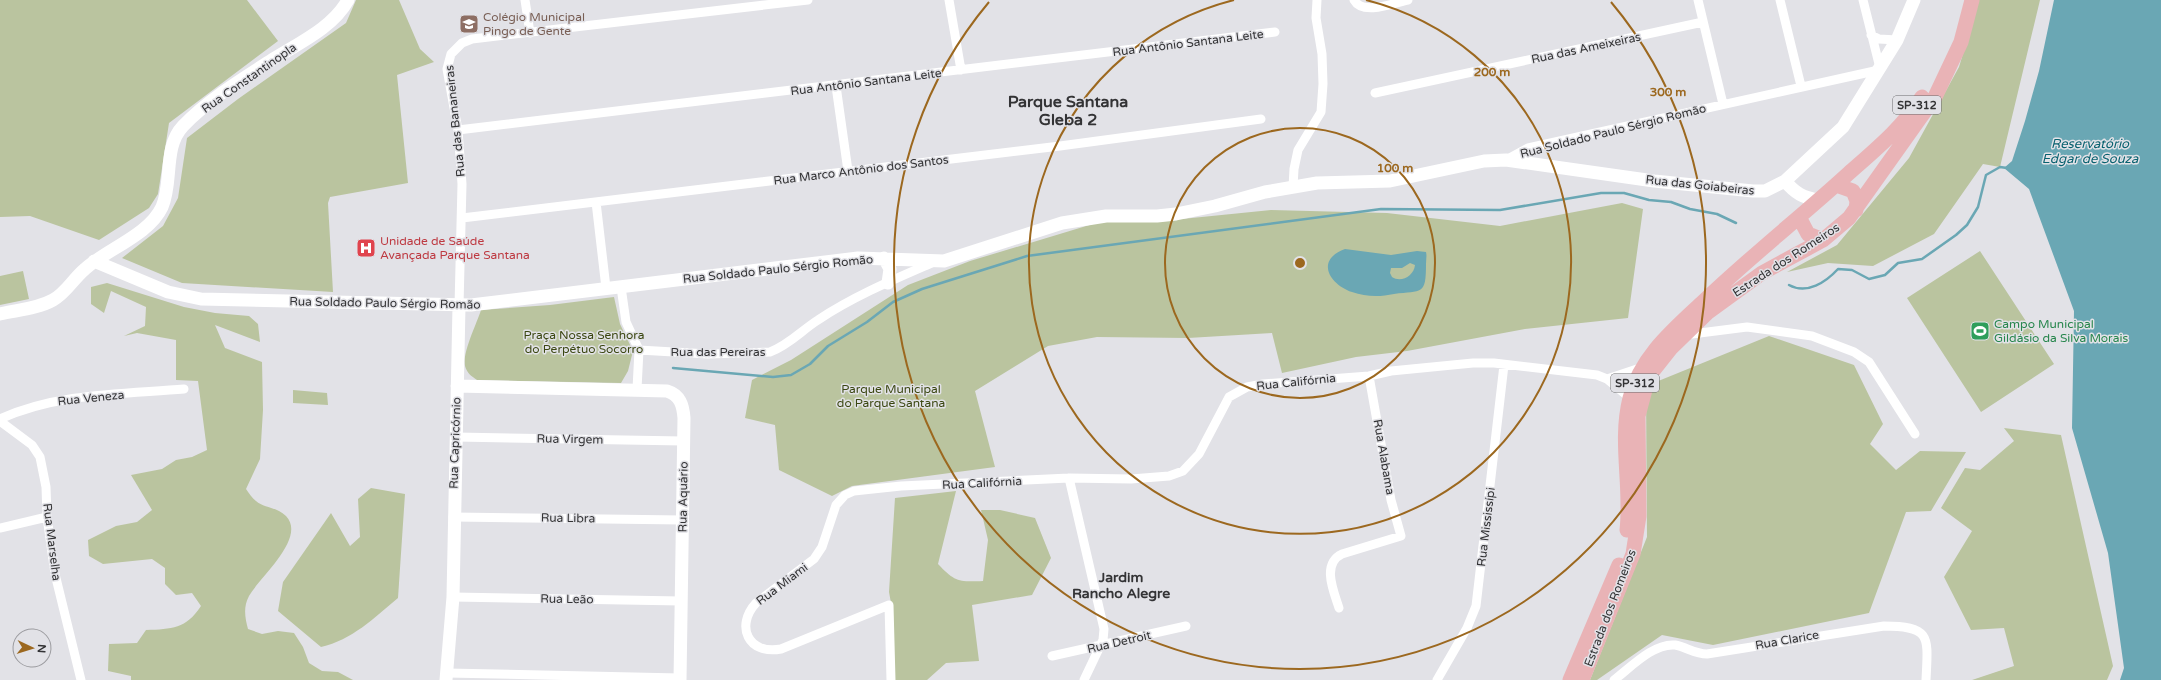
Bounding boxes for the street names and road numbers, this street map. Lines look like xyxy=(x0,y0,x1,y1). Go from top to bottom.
street label: Rua Antônio Santana Leite xyxy=(1112,27,1265,59)
street label: Rua das Ameixeiras xyxy=(1530,29,1642,66)
street label: Rua Constantinopla xyxy=(199,40,299,116)
street label: Rua das Bananeiras xyxy=(442,64,468,178)
street label: Rua Antônio Santana Leite xyxy=(790,66,943,98)
road number: SP-312 xyxy=(1893,96,1941,114)
street label: Rua Soldado Paulo Sérgio Romão xyxy=(1518,101,1708,161)
street label: Rua Marco Antônio dos Santos xyxy=(773,152,950,188)
street label: Rua das Goiabeiras xyxy=(1645,172,1755,198)
street label: Estrada dos Romeiros xyxy=(1730,220,1842,300)
street label: Rua Soldado Paulo Sérgio Romão xyxy=(682,252,874,286)
street label: Rua Soldado Paulo Sérgio Romão xyxy=(289,294,481,312)
street label: Rua das Pereiras xyxy=(671,345,766,359)
street label: Rua Califórnia xyxy=(1256,371,1336,393)
road number: SP-312 xyxy=(1611,374,1659,392)
street label: Rua Veneza xyxy=(57,388,125,408)
street label: Rua Capricórnio xyxy=(446,397,464,489)
street label: Rua Alabama xyxy=(1370,418,1398,496)
street label: Rua Virgem xyxy=(537,431,603,447)
street label: Rua Aquário xyxy=(675,461,691,533)
street label: Rua Califórnia xyxy=(942,474,1022,492)
street label: Rua Mississípi xyxy=(1474,487,1498,567)
street label: Rua Marselha xyxy=(40,502,64,582)
street label: Rua Libra xyxy=(541,511,595,525)
street label: Estrada dos Romeiros xyxy=(1581,547,1639,669)
street label: Rua Miami xyxy=(753,560,811,608)
street label: Rua Leão xyxy=(540,592,594,606)
street label: Rua Clarice xyxy=(1754,627,1820,652)
street label: Rua Detroit xyxy=(1086,628,1153,656)

